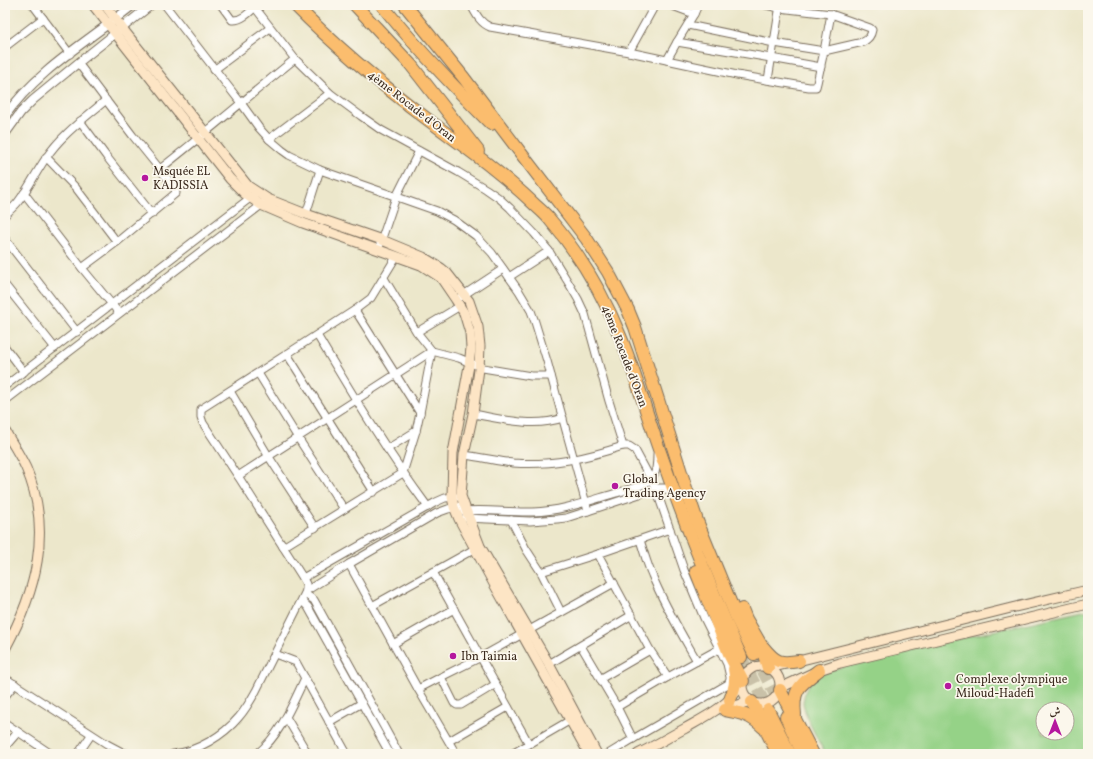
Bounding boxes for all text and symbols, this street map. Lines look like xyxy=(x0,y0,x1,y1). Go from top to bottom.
street label: 4ème Rocade d'Oran xyxy=(364,67,459,146)
place label: Msquée EL KADISSIA xyxy=(153,164,211,194)
marker: Msquée EL KADISSIA xyxy=(140,173,150,183)
street label: 4ème Rocade d'Oran xyxy=(597,303,651,410)
place label: Global Trading Agency xyxy=(623,472,706,502)
marker: Global Trading Agency xyxy=(610,481,620,491)
place label: Ibn Taimia xyxy=(461,649,517,665)
marker: Ibn Taimia xyxy=(448,651,458,661)
place label: Complexe olympique Miloud-Hadefi xyxy=(956,672,1068,702)
marker: Complexe olympique Miloud-Hadefi xyxy=(943,681,953,691)
north arrow xyxy=(1035,701,1075,741)
text: ش xyxy=(1050,705,1061,720)

